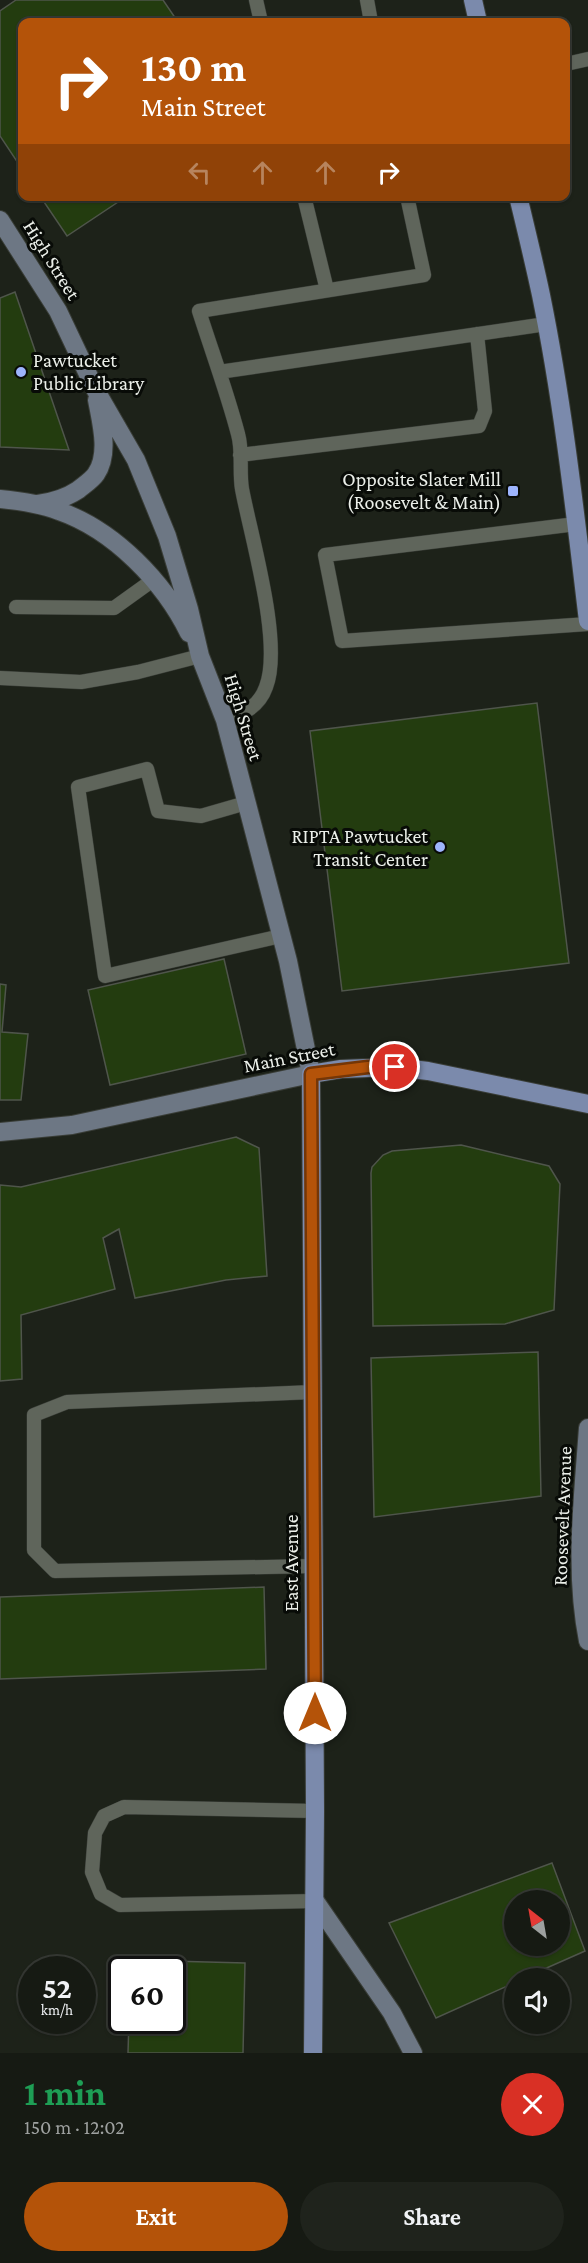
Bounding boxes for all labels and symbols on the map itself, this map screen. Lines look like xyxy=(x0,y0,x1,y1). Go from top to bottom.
street label: High Street xyxy=(18,216,85,305)
place label: Pawtucket Public Library xyxy=(33,349,145,395)
marker: Pawtucket Public Library xyxy=(14,365,28,379)
place label: Opposite Slater Mill (Roosevelt & Main) xyxy=(342,468,501,514)
marker: Opposite Slater Mill (Roosevelt & Main) xyxy=(506,484,520,498)
street label: High Street xyxy=(219,671,268,764)
place label: RIPTA Pawtucket Transit Center xyxy=(292,825,428,870)
marker: RIPTA Pawtucket Transit Center xyxy=(433,840,447,854)
street label: Main Street xyxy=(242,1037,337,1077)
pin xyxy=(369,1041,420,1092)
street label: Roosevelt Avenue xyxy=(549,1446,575,1586)
street label: East Avenue xyxy=(280,1514,302,1612)
position arrow xyxy=(283,1681,347,1745)
north arrow xyxy=(504,1890,570,1956)
speed limit sign: 60 xyxy=(108,1956,186,2034)

